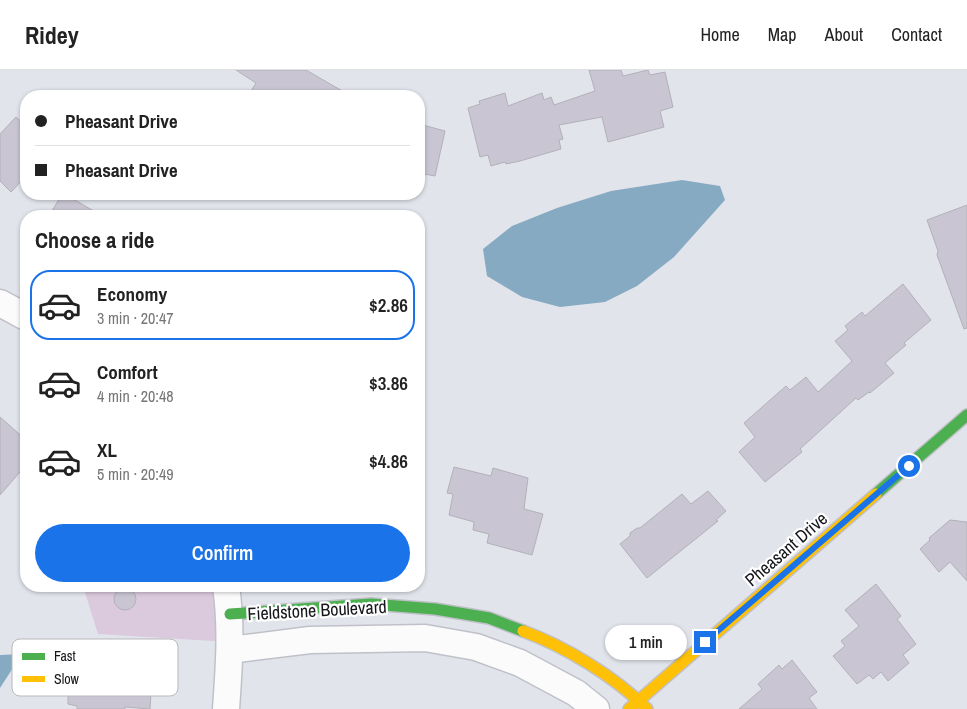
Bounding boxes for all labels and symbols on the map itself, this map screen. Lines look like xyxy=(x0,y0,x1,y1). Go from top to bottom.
route start xyxy=(898,455,920,477)
street label: Pheasant Drive xyxy=(739,506,833,592)
street label: Fieldstone Boulevard xyxy=(247,594,387,626)
callout: 1 min xyxy=(605,624,688,660)
route end xyxy=(694,631,716,653)
legend xyxy=(12,639,178,696)
text: Fast xyxy=(54,647,76,665)
text: Slow xyxy=(54,670,80,688)

